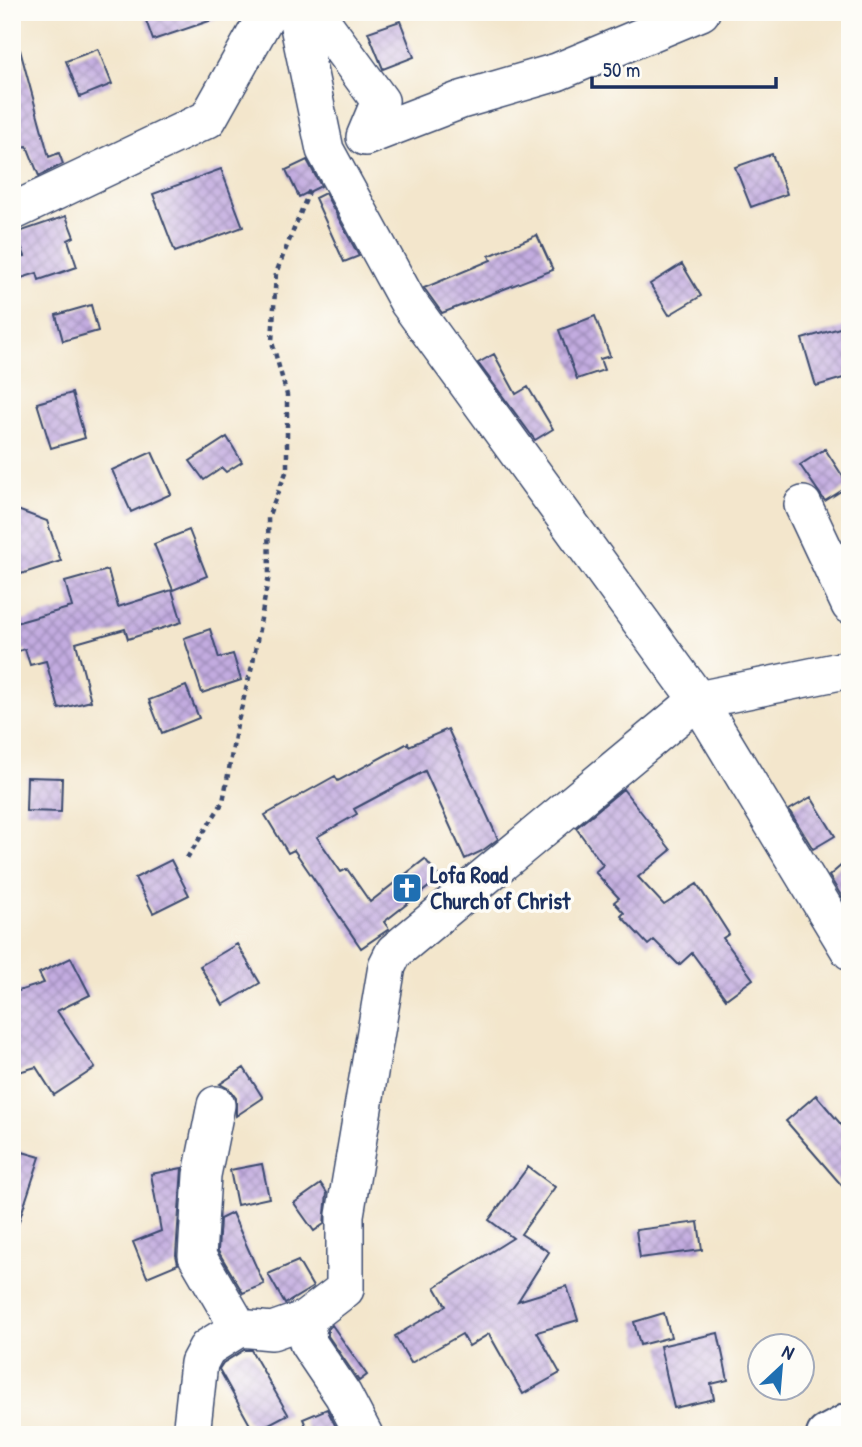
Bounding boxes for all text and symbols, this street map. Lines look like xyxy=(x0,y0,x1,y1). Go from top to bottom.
scale bar xyxy=(592,46,776,90)
text: 50 m xyxy=(603,55,640,84)
place label: Lofa Road Church of Christ xyxy=(430,859,571,916)
church icon: Lofa Road Church of Christ xyxy=(390,871,424,905)
north arrow xyxy=(746,1332,816,1402)
text: N xyxy=(778,1338,799,1366)

